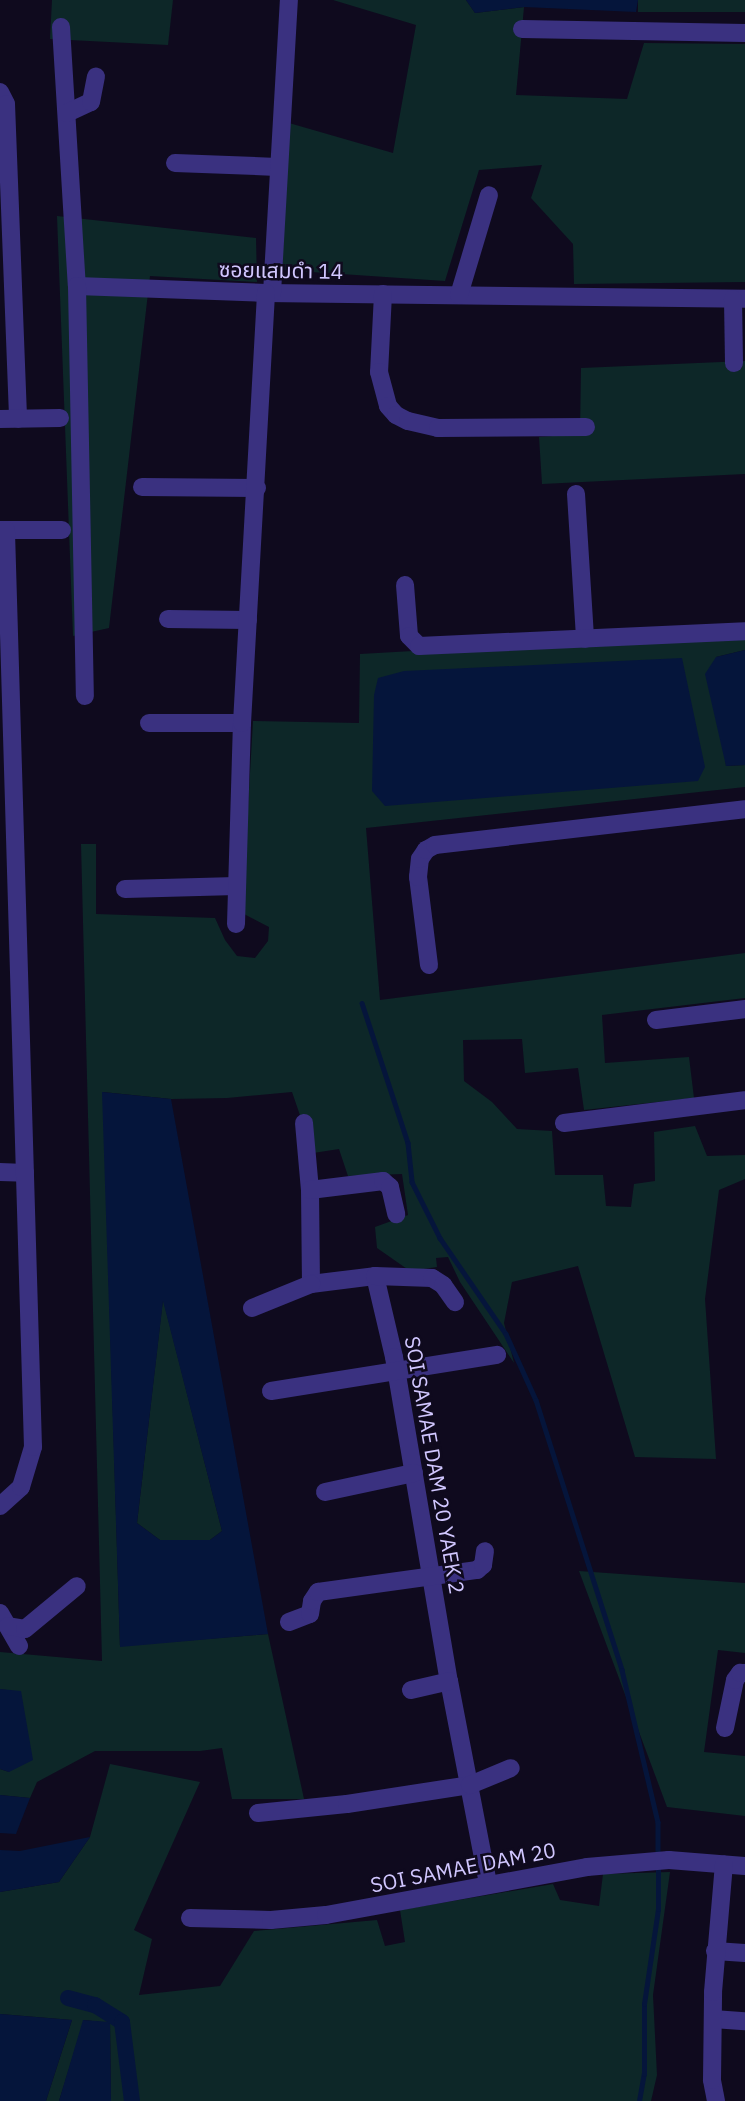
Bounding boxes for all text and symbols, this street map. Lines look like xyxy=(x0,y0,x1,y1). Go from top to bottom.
street label: ซอยแสมดำ 14 xyxy=(219,256,343,284)
street label: SOI SAMAE DAM 20 YAEK 2 xyxy=(400,1334,470,1596)
street label: SOI SAMAE DAM 20 xyxy=(368,1837,558,1897)

